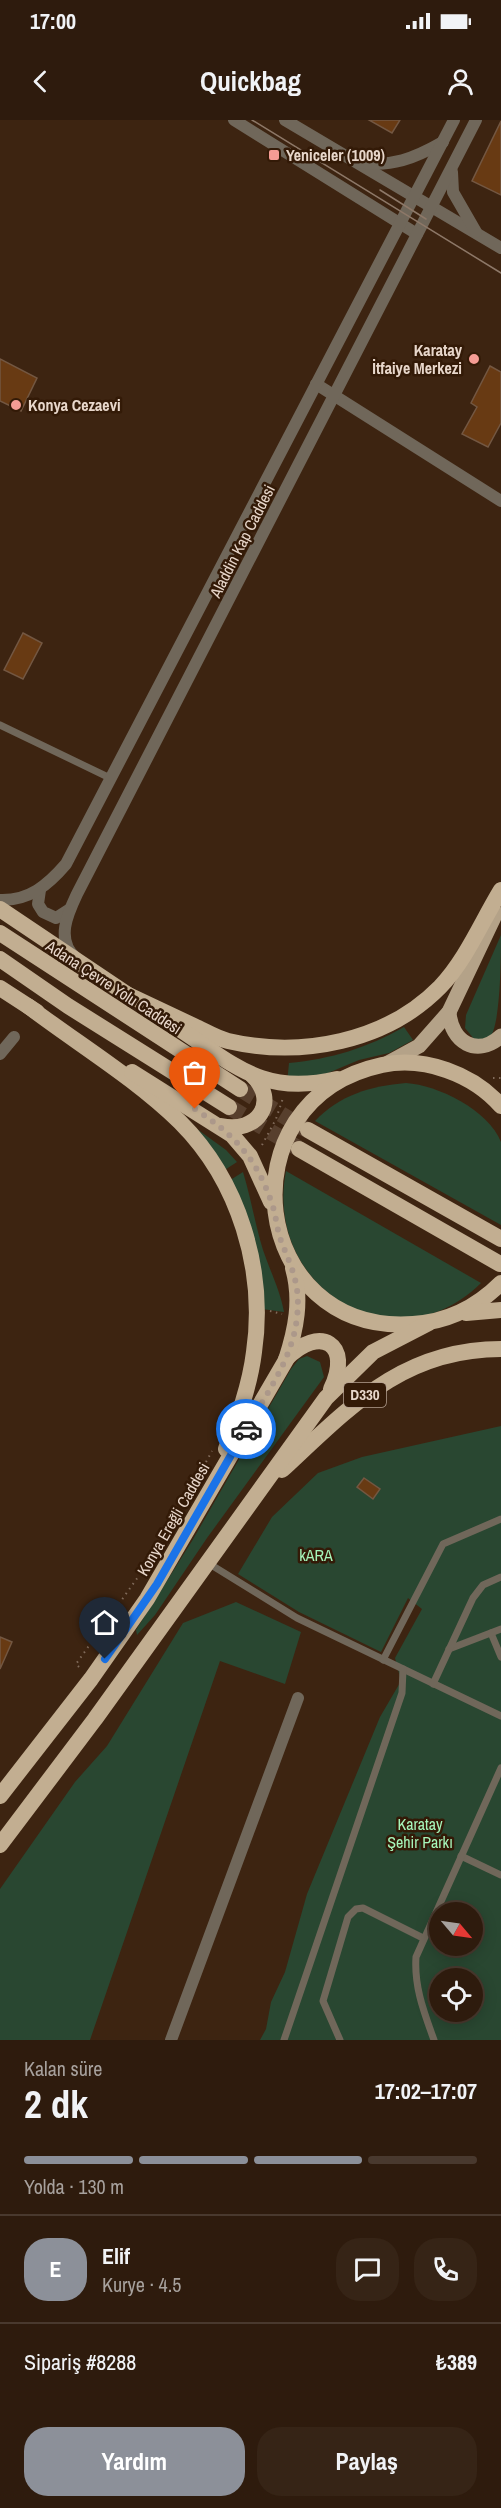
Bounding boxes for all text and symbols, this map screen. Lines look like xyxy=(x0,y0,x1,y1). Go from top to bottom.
text: 17:00 xyxy=(30,6,76,36)
text: Quickbag xyxy=(200,63,301,99)
icon: back xyxy=(24,65,57,98)
icon: person xyxy=(444,65,477,98)
place label: Yeniceler (1009) xyxy=(286,144,385,166)
marker: Yeniceler (1009) xyxy=(267,148,281,162)
place label: Karatay İtfaiye Merkezi xyxy=(372,339,463,379)
marker: Karatay İtfaiye Merkezi xyxy=(467,352,481,366)
place label: Konya Cezaevi xyxy=(28,394,121,416)
marker: Konya Cezaevi xyxy=(9,398,23,412)
street label: Aladdin Kap Caddesi xyxy=(204,481,280,602)
street label: Adana Çevre Yolu Caddesi xyxy=(41,934,186,1039)
pin xyxy=(169,1047,220,1109)
icon: bag xyxy=(178,1056,211,1089)
road number: D330 xyxy=(344,1383,386,1407)
courier xyxy=(216,1399,276,1459)
icon: car xyxy=(230,1413,263,1446)
street label: Konya Ereğli Caddesi xyxy=(132,1458,214,1580)
park label: kARA xyxy=(299,1544,333,1566)
pin xyxy=(79,1597,130,1659)
icon: home xyxy=(88,1606,121,1639)
park label: Karatay Şehir Parkı xyxy=(387,1813,453,1853)
north arrow xyxy=(429,1902,483,1956)
map controls xyxy=(429,1902,483,2022)
button: locate xyxy=(429,1968,483,2022)
text: Kalan süre xyxy=(24,2055,102,2082)
text: 17:02–17:07 xyxy=(375,2076,477,2106)
text: 2 dk xyxy=(24,2078,88,2130)
text: Yolda · 130 m xyxy=(24,2173,124,2200)
button: chat xyxy=(336,2238,399,2301)
button: phone xyxy=(414,2238,477,2301)
text: Elif xyxy=(102,2241,130,2271)
text: E xyxy=(49,2254,62,2284)
text: Kurye · 4.5 xyxy=(102,2271,181,2298)
text: Sipariş #8288 xyxy=(24,2347,136,2377)
text: ₺389 xyxy=(436,2347,477,2377)
button: Yardım xyxy=(24,2427,245,2496)
button: Paylaş xyxy=(257,2427,477,2496)

